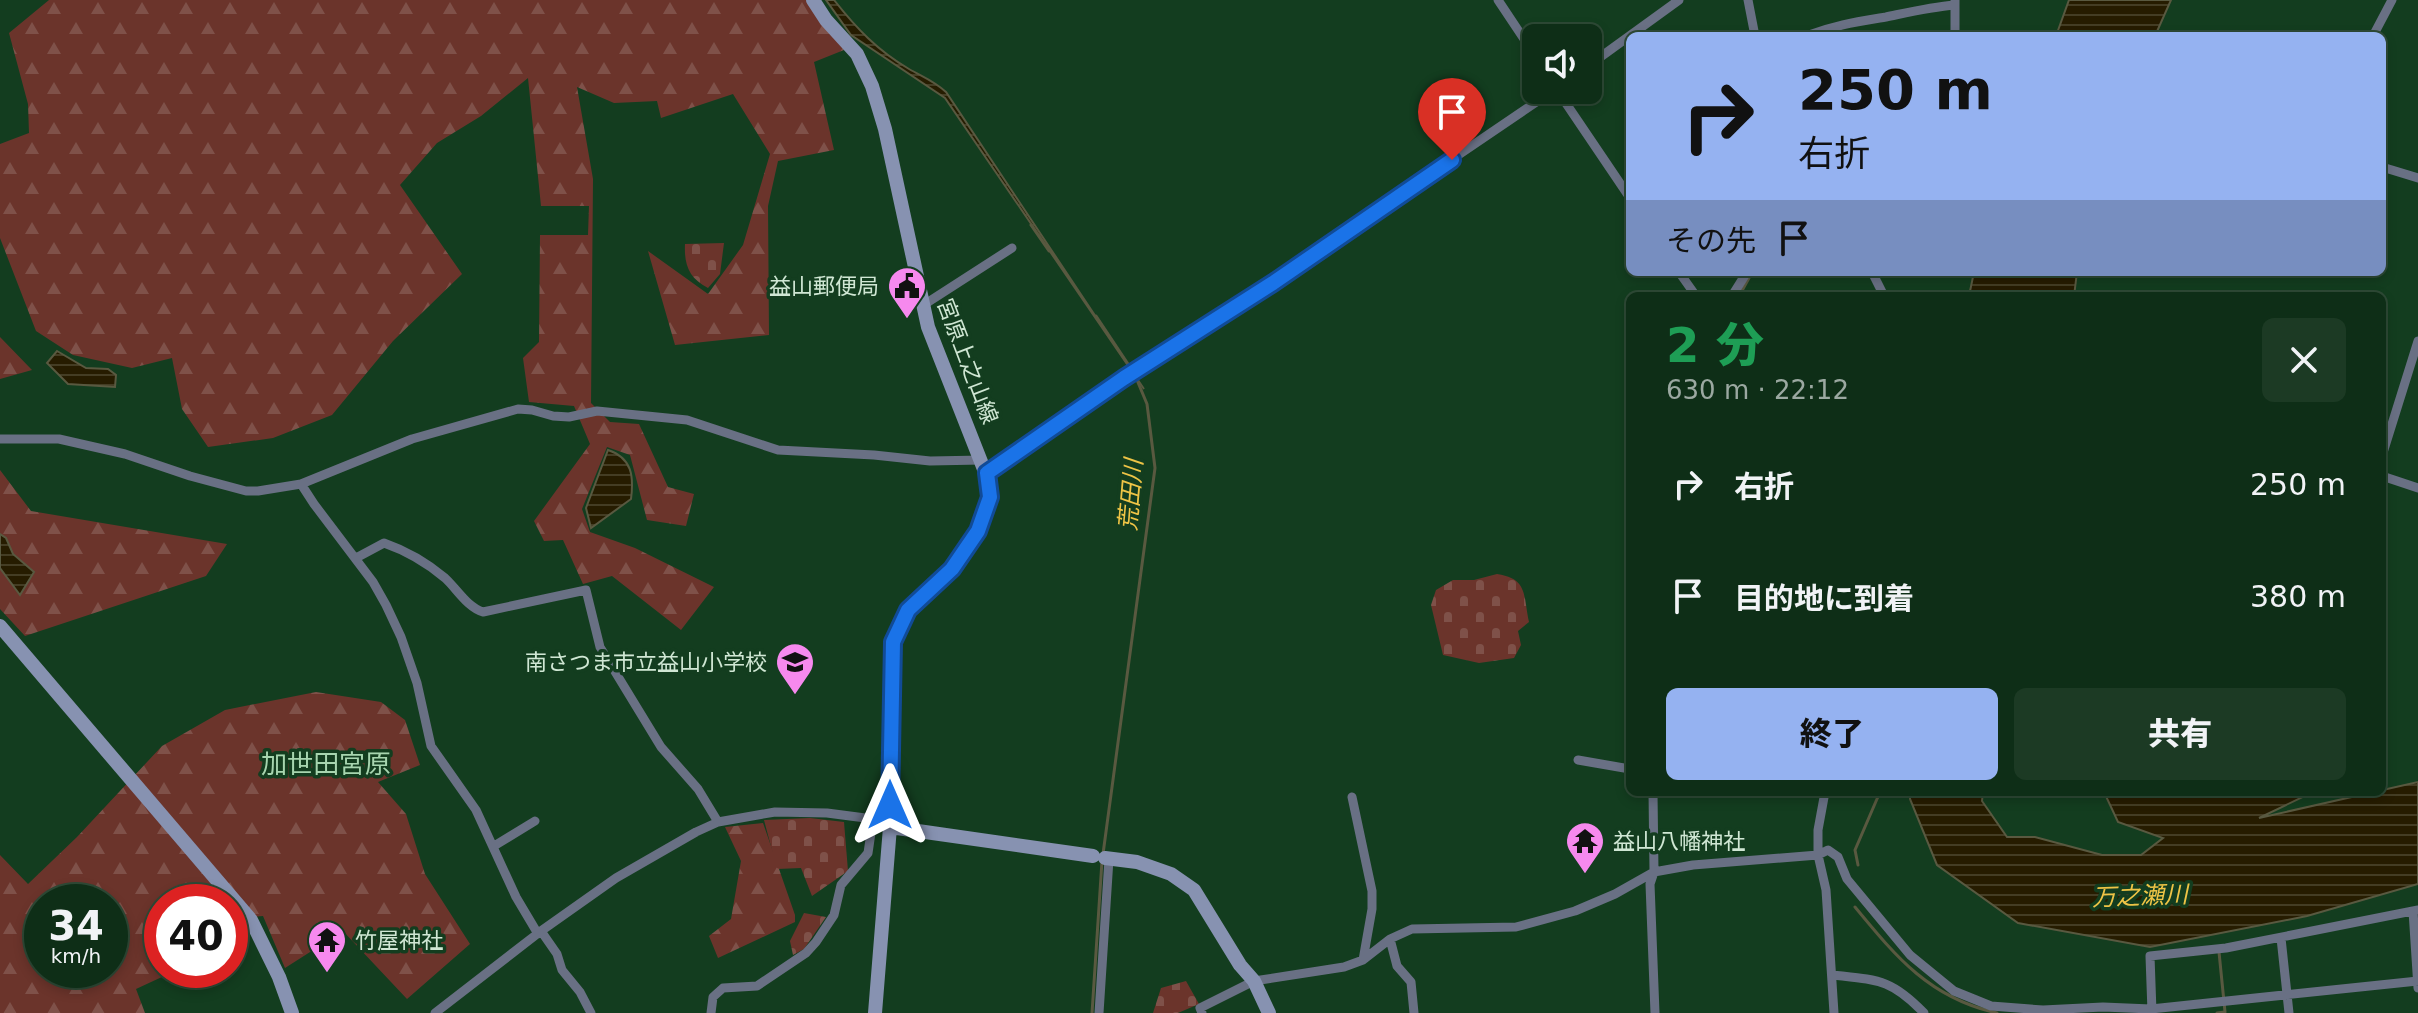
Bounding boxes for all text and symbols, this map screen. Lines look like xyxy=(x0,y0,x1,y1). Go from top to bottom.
map controls xyxy=(1522,24,1602,104)
button: sound xyxy=(1522,24,1602,104)
text: 250 m xyxy=(1798,57,1993,122)
icon: right xyxy=(1666,64,1770,168)
pin xyxy=(1418,78,1486,160)
icon: arrive xyxy=(1430,90,1474,134)
text: 右折 xyxy=(1798,133,1870,174)
icon: arrive xyxy=(1772,216,1816,260)
text: その先 xyxy=(1666,223,1756,258)
public building icon: 益山郵便局 xyxy=(886,265,928,320)
place label: 益山郵便局 xyxy=(769,274,879,299)
street label: 宮原上之山線 xyxy=(932,295,1003,427)
text: 2 分 xyxy=(1666,317,1764,373)
button: close xyxy=(2262,318,2346,402)
text: 630 m · 22:12 xyxy=(1666,375,1849,405)
water label: 荒田川 xyxy=(1114,455,1148,532)
icon: right xyxy=(1666,462,1710,506)
text: 250 m xyxy=(2250,467,2346,502)
text: 右折 xyxy=(1734,469,1794,504)
icon: arrive xyxy=(1666,574,1710,618)
text: 380 m xyxy=(2250,579,2346,614)
text: 目的地に到着 xyxy=(1734,581,1914,616)
school or university icon: 南さつま市立益山小学校 xyxy=(774,641,816,696)
place label: 南さつま市立益山小学校 xyxy=(525,650,767,675)
button: 終了 xyxy=(1666,688,1998,780)
button: 共有 xyxy=(2014,688,2346,780)
district label: 加世田宮原 xyxy=(261,749,391,779)
position arrow xyxy=(848,763,932,847)
temple icon: 益山八幡神社 xyxy=(1564,820,1606,875)
place label: 益山八幡神社 xyxy=(1613,829,1745,854)
water label: 万之瀬川 xyxy=(2092,880,2191,912)
speed limit sign: 40 xyxy=(144,884,248,988)
text: 34 xyxy=(48,903,104,949)
temple icon: 竹屋神社 xyxy=(306,919,348,974)
place label: 竹屋神社 xyxy=(355,928,443,953)
text: km/h xyxy=(51,944,101,968)

